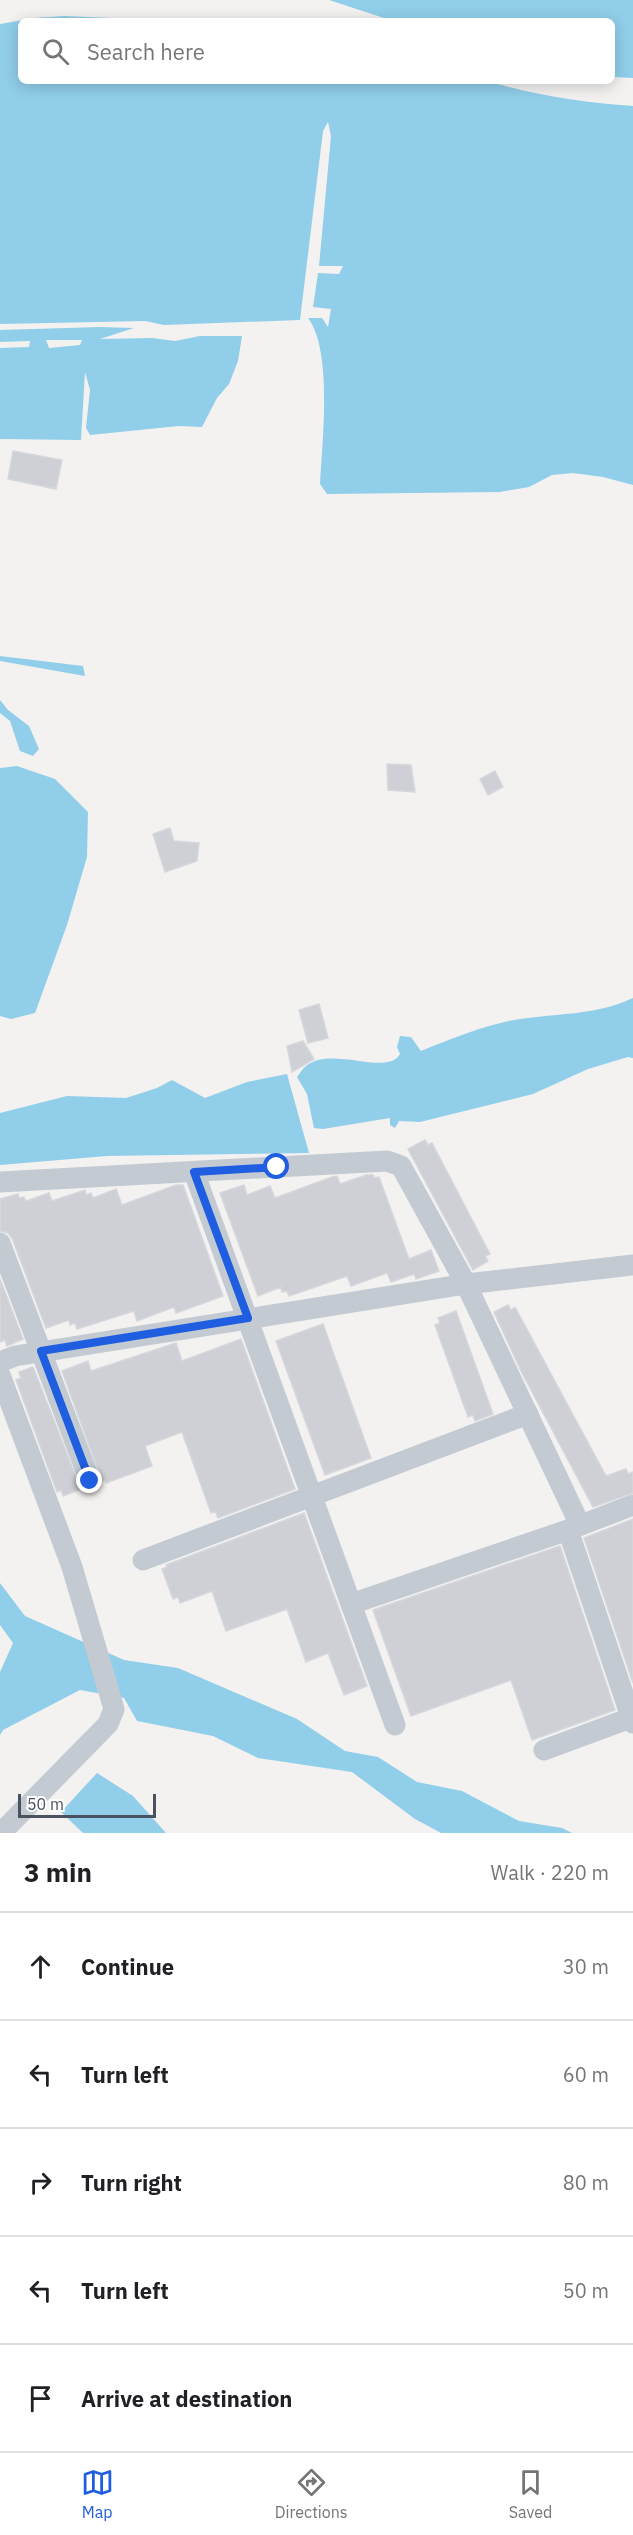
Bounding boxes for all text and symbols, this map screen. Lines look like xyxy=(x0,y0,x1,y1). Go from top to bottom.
search box xyxy=(18,18,615,84)
icon: search xyxy=(39,35,72,68)
text: Search here xyxy=(87,37,205,66)
route start xyxy=(263,1153,289,1179)
route end xyxy=(76,1467,102,1493)
scale bar xyxy=(18,1791,156,1818)
text: 50 m xyxy=(27,1794,64,1814)
text: 3 min xyxy=(24,1855,92,1889)
text: Walk · 220 m xyxy=(491,1859,609,1886)
icon: ahead xyxy=(24,1950,57,1983)
text: Continue xyxy=(81,1952,174,1981)
text: 30 m xyxy=(563,1953,609,1980)
icon: left xyxy=(24,2058,57,2091)
text: Turn left xyxy=(81,2060,169,2089)
text: 60 m xyxy=(563,2061,609,2088)
icon: right xyxy=(24,2166,57,2199)
text: Turn right xyxy=(81,2168,182,2197)
text: 80 m xyxy=(563,2169,609,2196)
icon: left xyxy=(24,2274,57,2307)
text: Turn left xyxy=(81,2276,169,2305)
text: 50 m xyxy=(563,2277,609,2304)
icon: arrive xyxy=(24,2382,57,2415)
text: Arrive at destination xyxy=(81,2384,292,2413)
tab: Map xyxy=(81,2466,114,2522)
tab: Directions xyxy=(275,2466,348,2522)
tab: Saved xyxy=(509,2466,552,2522)

